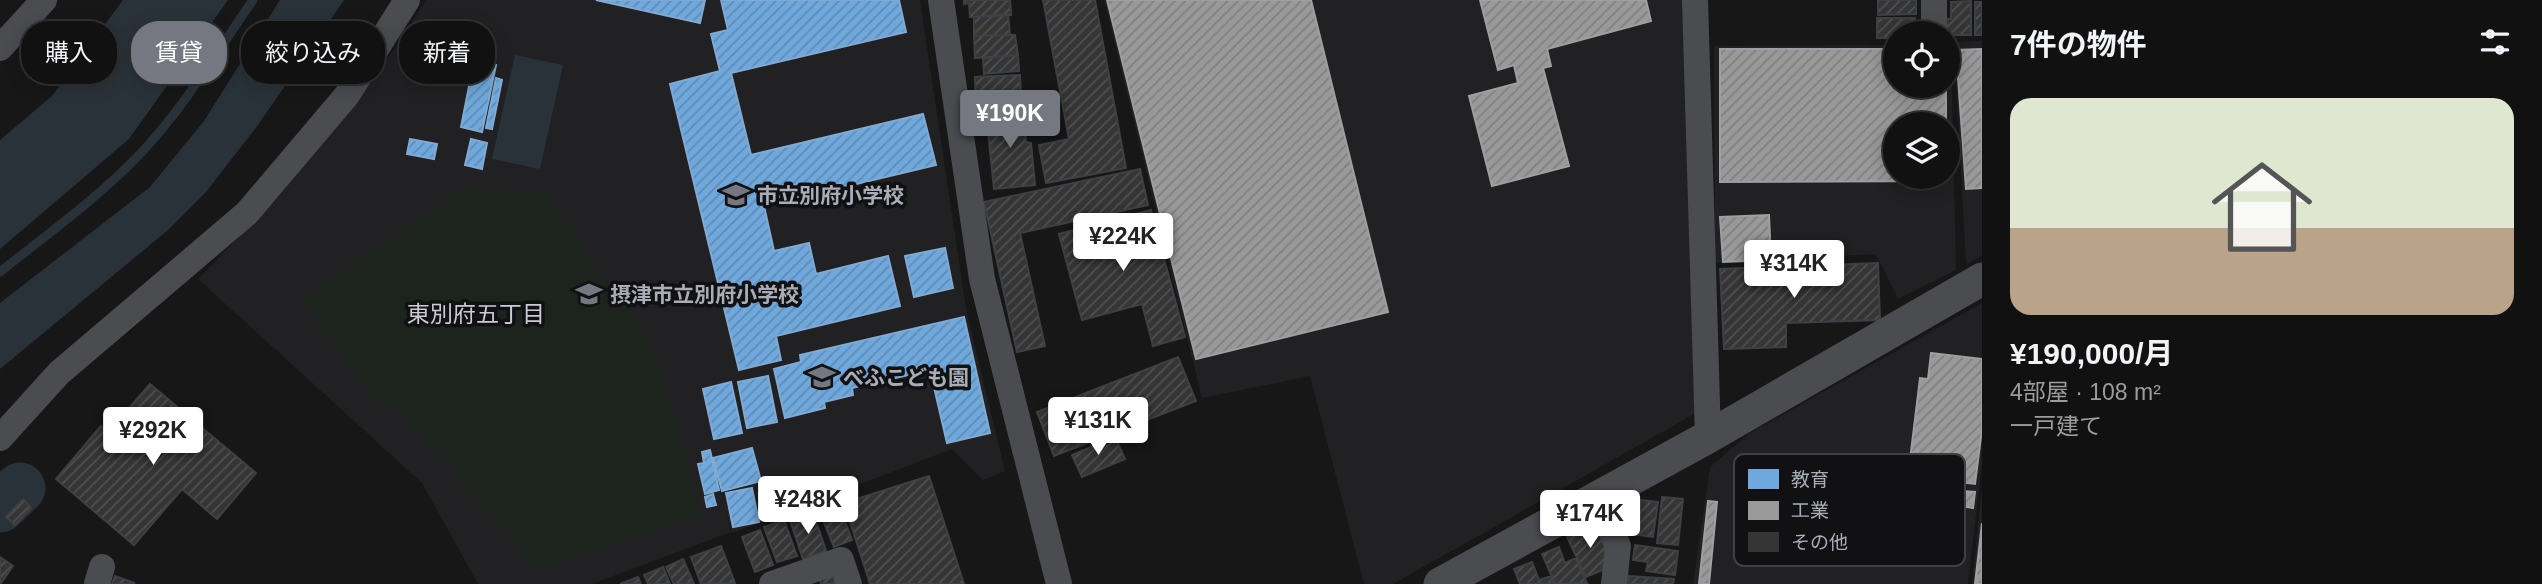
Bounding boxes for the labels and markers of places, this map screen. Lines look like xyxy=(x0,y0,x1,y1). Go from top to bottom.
pin: ¥190K xyxy=(961,90,1059,150)
school or university icon: 市立別府小学校 xyxy=(721,180,751,210)
place label: 市立別府小学校 xyxy=(757,184,904,207)
pin: ¥224K xyxy=(1074,214,1172,273)
pin: ¥314K xyxy=(1745,240,1843,300)
school or university icon: 摂津市立別府小学校 xyxy=(574,279,604,309)
place label: 摂津市立別府小学校 xyxy=(610,283,799,306)
school or university icon: べふこども園 xyxy=(807,362,837,392)
place label: べふこども園 xyxy=(843,366,969,389)
pin: ¥131K xyxy=(1049,398,1147,457)
pin: ¥292K xyxy=(104,407,202,467)
pin: ¥248K xyxy=(759,476,857,536)
pin: ¥174K xyxy=(1541,490,1639,550)

